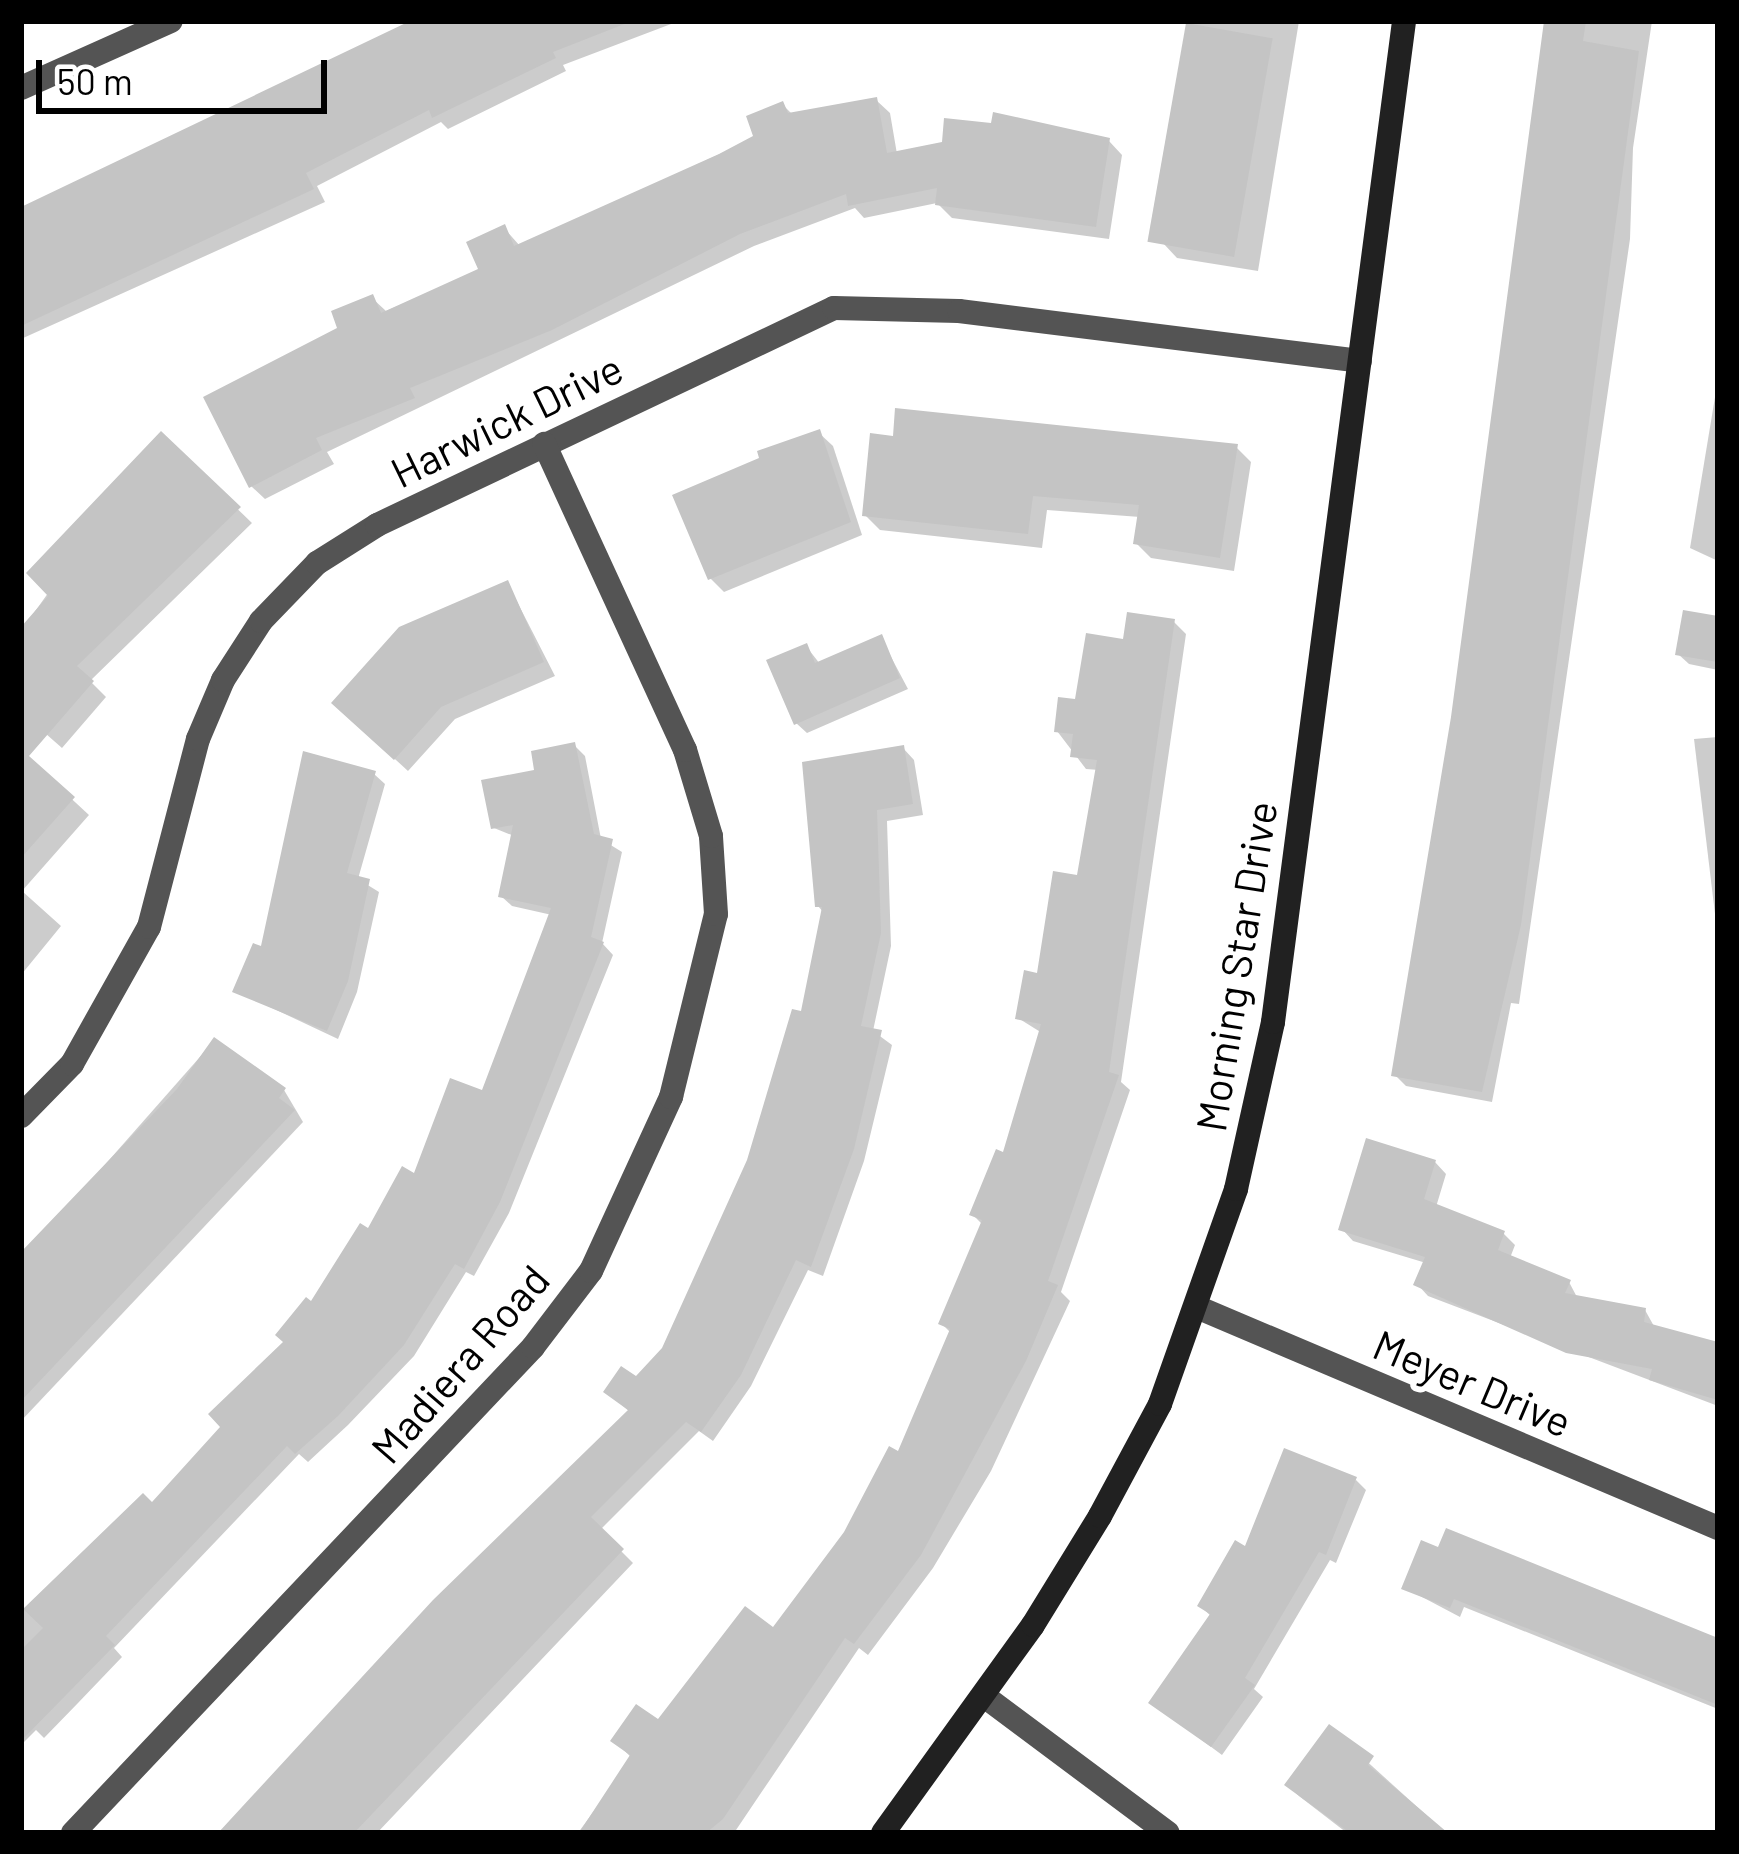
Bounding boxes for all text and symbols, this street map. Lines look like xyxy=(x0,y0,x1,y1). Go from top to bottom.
scale bar xyxy=(42,36,333,110)
text: 50 m xyxy=(57,59,133,102)
street label: Harwick Drive xyxy=(382,341,630,497)
street label: Morning Star Drive xyxy=(1184,797,1286,1135)
street label: Madiera Road xyxy=(359,1254,559,1472)
street label: Meyer Drive xyxy=(1366,1318,1580,1446)

